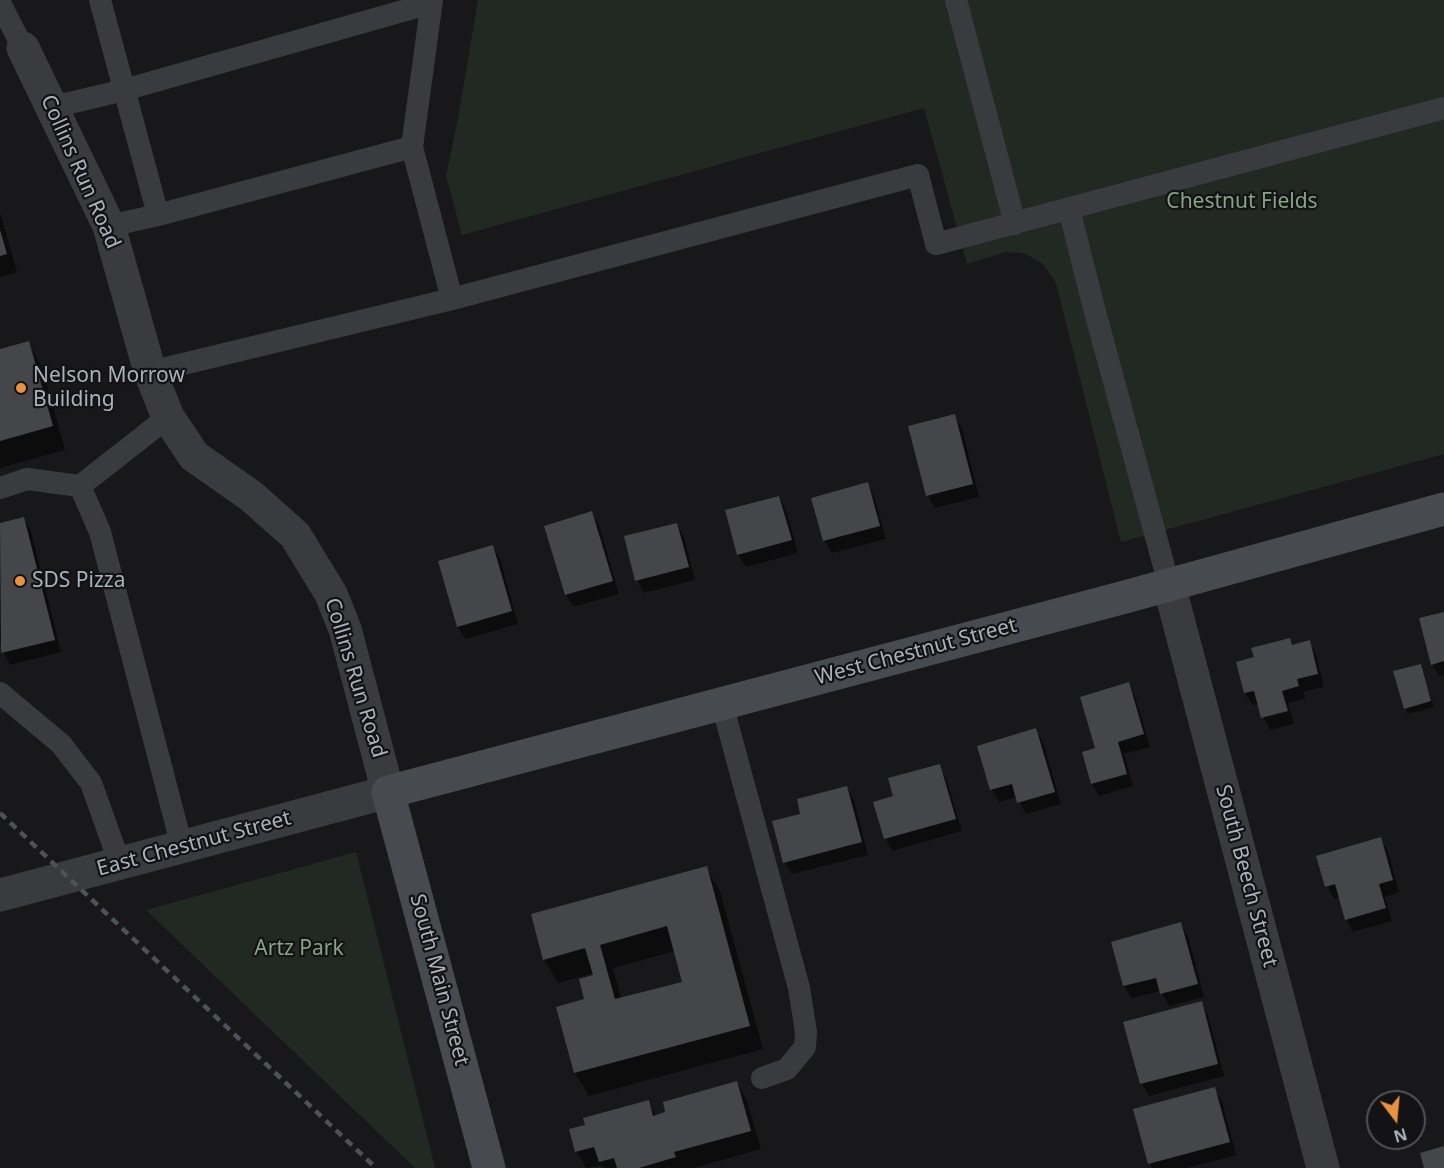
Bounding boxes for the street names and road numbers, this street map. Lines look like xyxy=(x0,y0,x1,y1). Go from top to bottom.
street label: Collins Run Road xyxy=(35,91,125,253)
street label: Collins Run Road xyxy=(319,595,391,761)
street label: West Chestnut Street xyxy=(813,613,1019,691)
street label: South Beech Street xyxy=(1210,782,1282,970)
street label: East Chestnut Street xyxy=(94,806,294,882)
street label: South Main Street xyxy=(404,891,474,1069)

